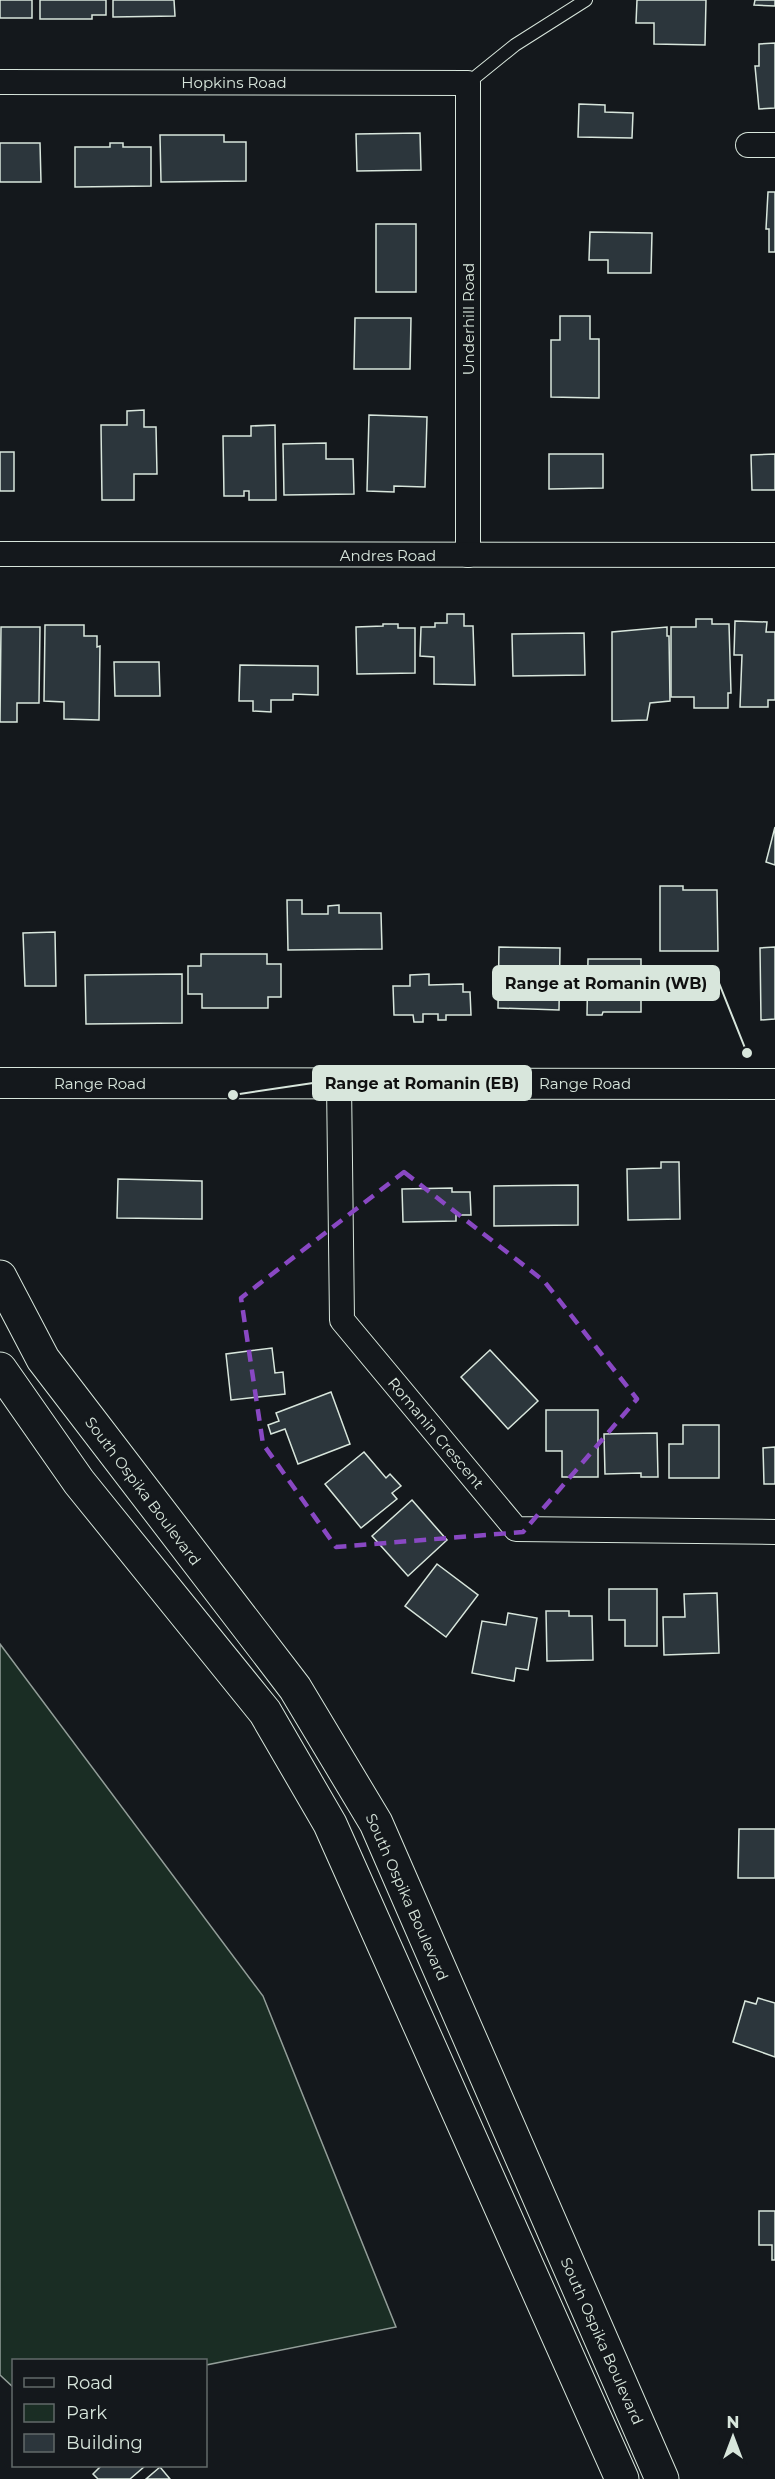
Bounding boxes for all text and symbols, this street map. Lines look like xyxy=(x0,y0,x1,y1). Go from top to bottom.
street label: Hopkins Road xyxy=(181,73,287,92)
street label: Underhill Road xyxy=(459,263,478,375)
street label: Andres Road xyxy=(340,546,436,565)
callout: Range at Romanin (WB) xyxy=(493,966,719,1000)
text: Range at Romanin (WB) xyxy=(505,974,707,993)
callout: Range at Romanin (EB) xyxy=(313,1066,531,1100)
street label: Range Road xyxy=(54,1074,146,1093)
text: Range at Romanin (EB) xyxy=(325,1074,519,1093)
street label: Range Road xyxy=(539,1074,631,1093)
street label: Romanin Crescent xyxy=(384,1373,488,1493)
street label: South Ospika Boulevard xyxy=(81,1413,205,1569)
street label: South Ospika Boulevard xyxy=(362,1810,452,1984)
street label: South Ospika Boulevard xyxy=(557,2254,647,2428)
legend xyxy=(12,2359,207,2467)
text: Road xyxy=(66,2372,113,2394)
text: Park xyxy=(66,2402,107,2424)
north arrow xyxy=(703,2407,763,2467)
text: N xyxy=(727,2413,739,2432)
text: Building xyxy=(66,2432,143,2454)

